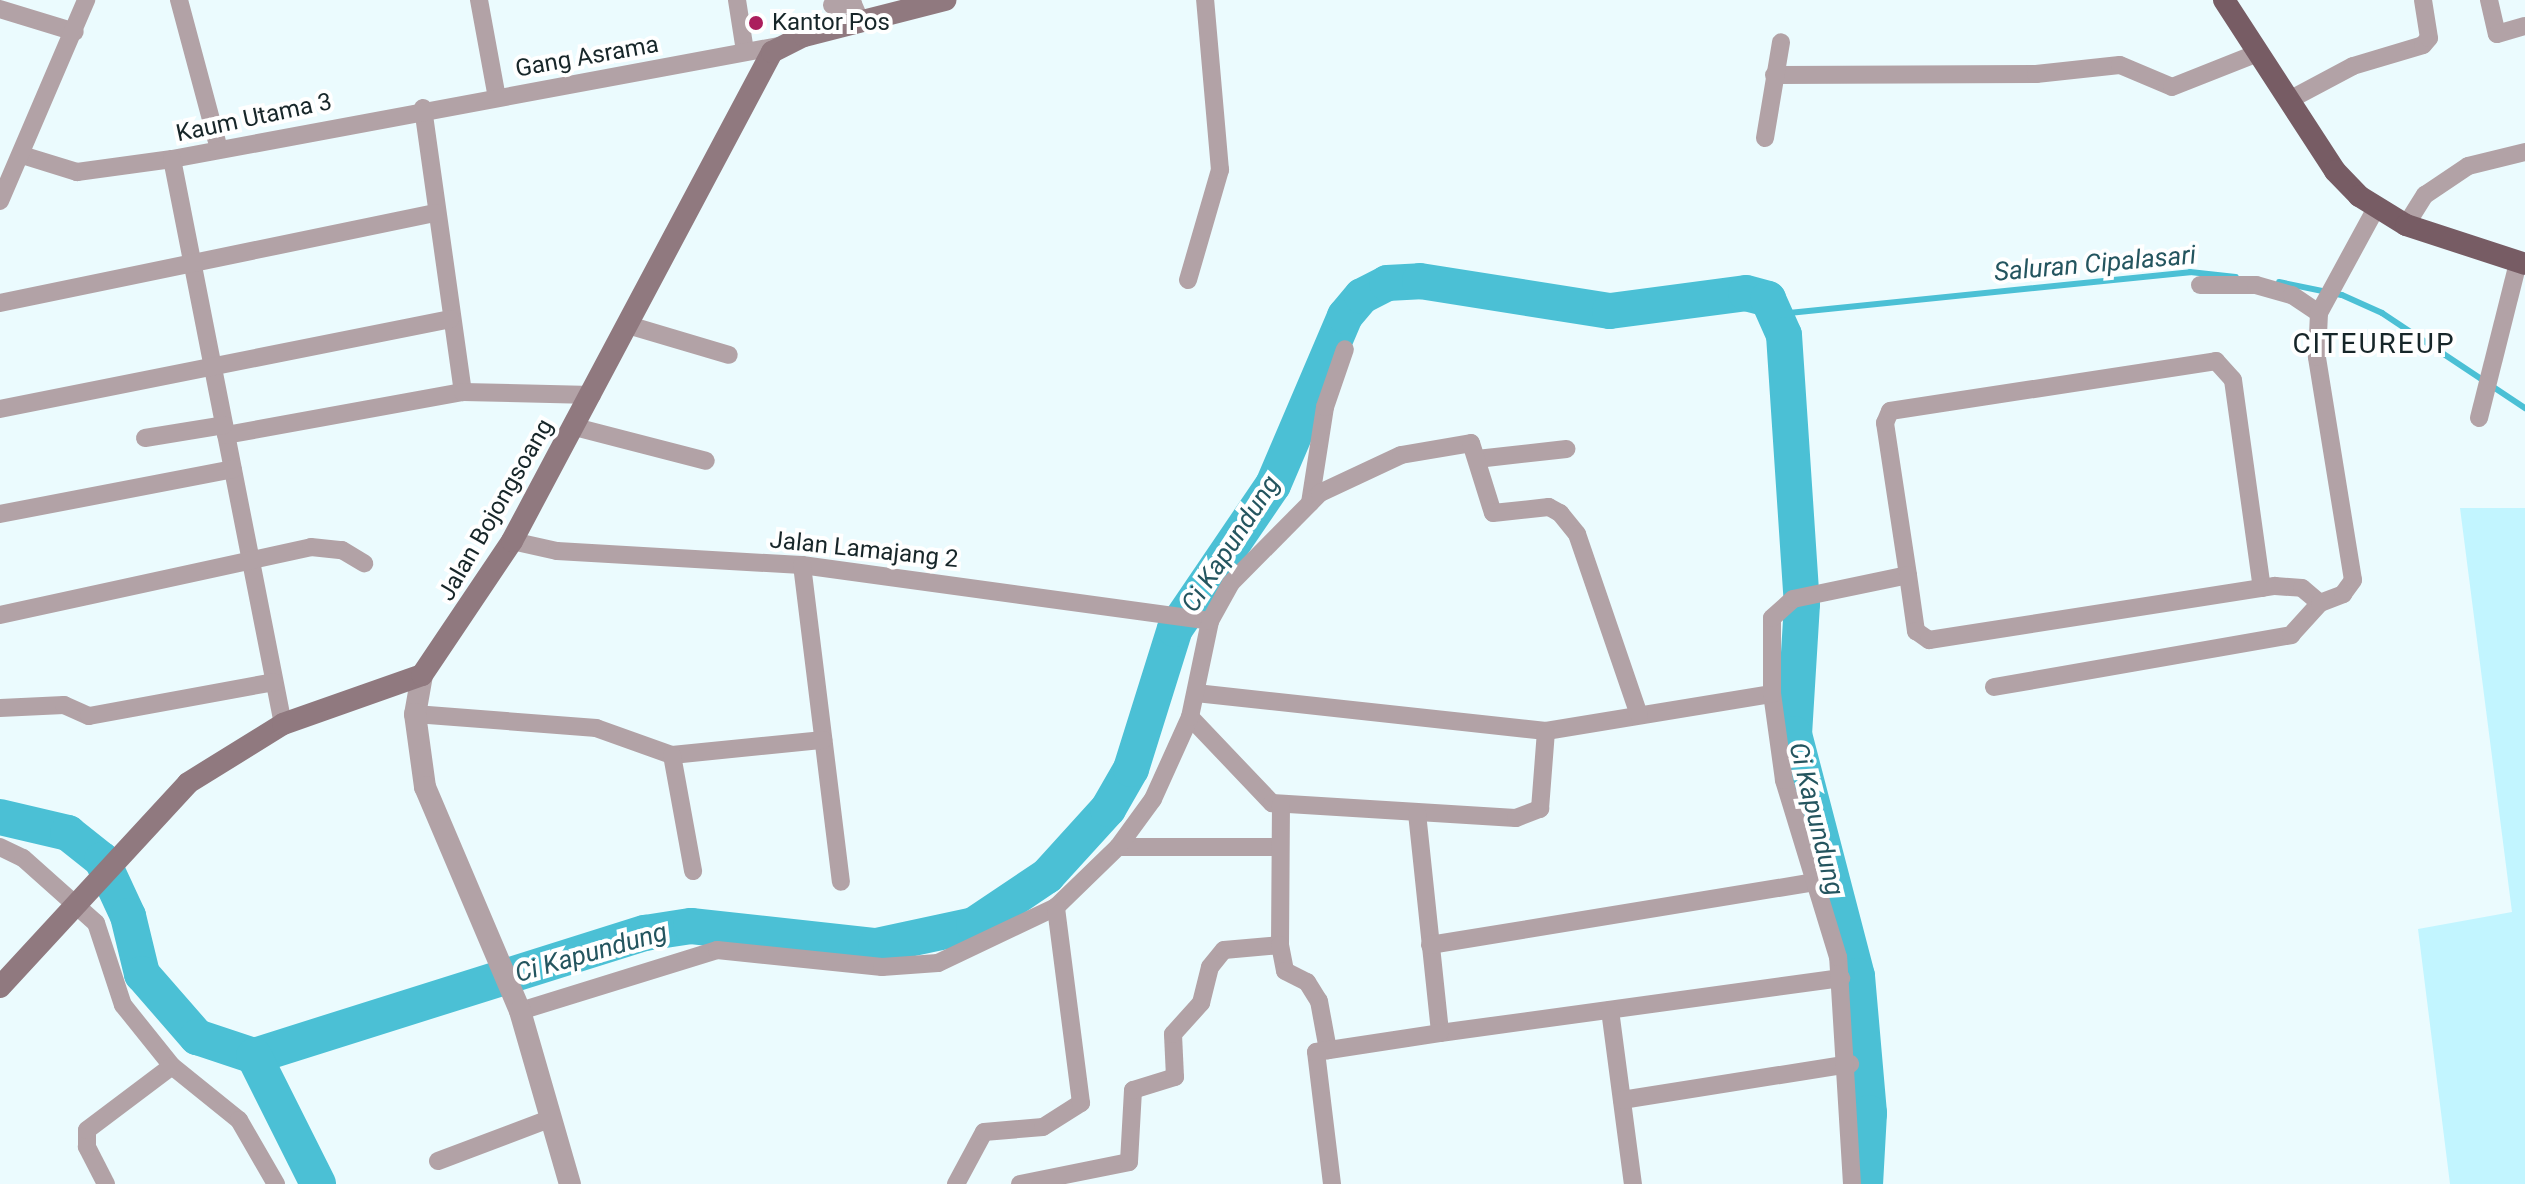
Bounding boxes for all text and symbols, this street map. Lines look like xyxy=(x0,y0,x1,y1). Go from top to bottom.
place label: Kantor Pos xyxy=(772,9,890,37)
marker: Kantor Pos xyxy=(747,14,765,32)
street label: Gang Asrama xyxy=(513,30,661,84)
street label: Kaum Utama 3 xyxy=(174,87,334,149)
water label: Saluran Cipalasari xyxy=(1993,240,2197,288)
district label: CITEUREUP xyxy=(2292,327,2456,361)
street label: Jalan Bojongsoang xyxy=(432,414,560,606)
water label: Ci Kapundung xyxy=(1175,470,1287,618)
street label: Jalan Lamajang 2 xyxy=(768,526,960,574)
water label: Ci Kapundung xyxy=(1782,739,1850,899)
water label: Ci Kapundung xyxy=(511,916,671,990)

